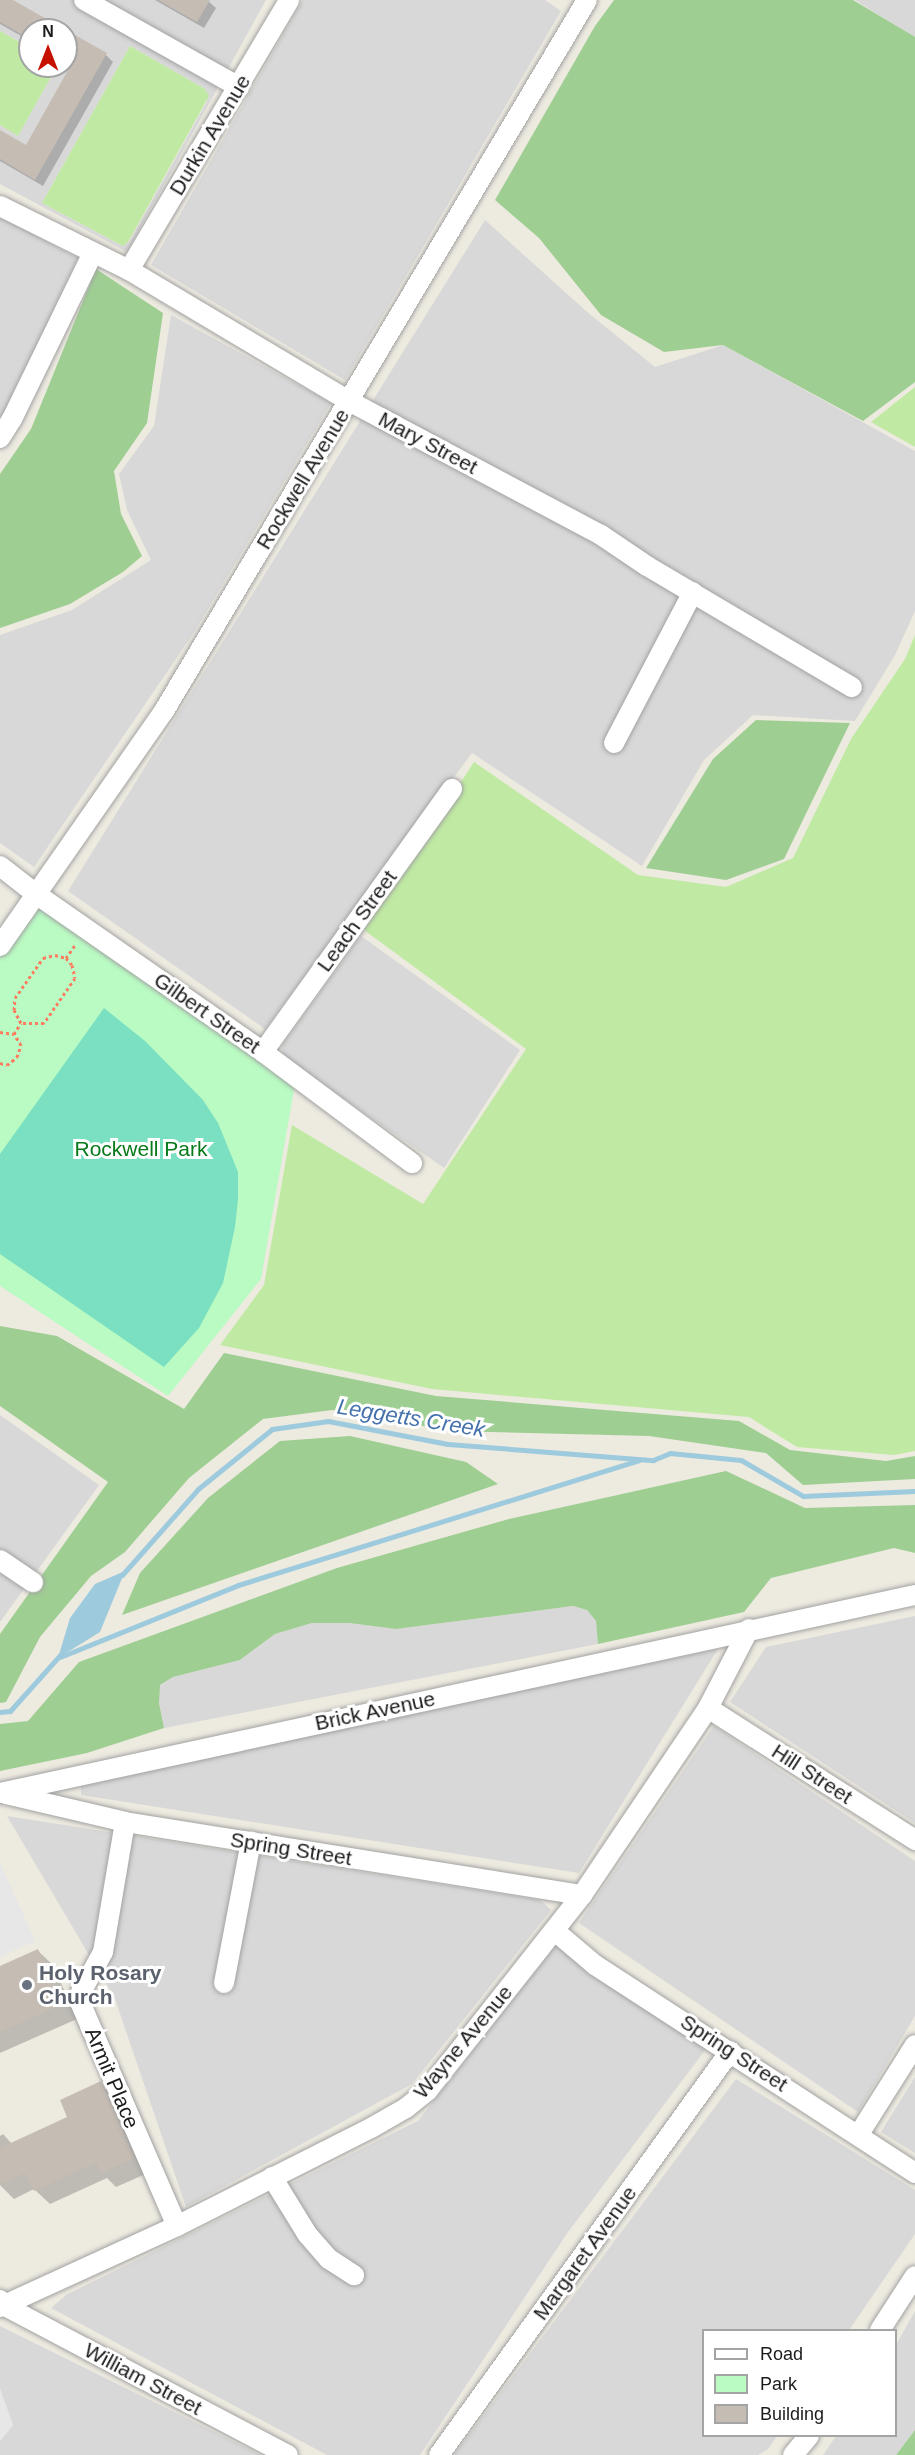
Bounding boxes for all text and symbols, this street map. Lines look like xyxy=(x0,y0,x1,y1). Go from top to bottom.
north arrow xyxy=(18,18,78,78)
text: N xyxy=(42,23,54,40)
street label: Durkin Avenue xyxy=(164,70,256,200)
street label: Rockwell Avenue xyxy=(251,404,355,554)
street label: Mary Street xyxy=(374,406,482,480)
street label: Leach Street xyxy=(312,865,402,977)
street label: Gilbert Street xyxy=(149,967,265,1059)
park label: Rockwell Park xyxy=(74,1136,208,1162)
water label: Leggetts Creek xyxy=(335,1393,487,1443)
street label: Brick Avenue xyxy=(312,1686,438,1736)
street label: Hill Street xyxy=(767,1739,857,1809)
street label: Spring Street xyxy=(229,1827,353,1871)
place label: Holy Rosary Church xyxy=(39,1960,162,2010)
marker: Holy Rosary Church xyxy=(20,1978,34,1992)
street label: Wayne Avenue xyxy=(408,1980,518,2104)
street label: Spring Street xyxy=(676,2009,792,2097)
street label: Armit Place xyxy=(79,2024,145,2132)
street label: Margaret Avenue xyxy=(528,2181,642,2325)
legend xyxy=(702,2329,897,2437)
street label: William Street xyxy=(80,2337,206,2421)
text: Road xyxy=(760,2344,803,2364)
text: Park xyxy=(760,2374,797,2394)
text: Building xyxy=(760,2404,824,2424)

